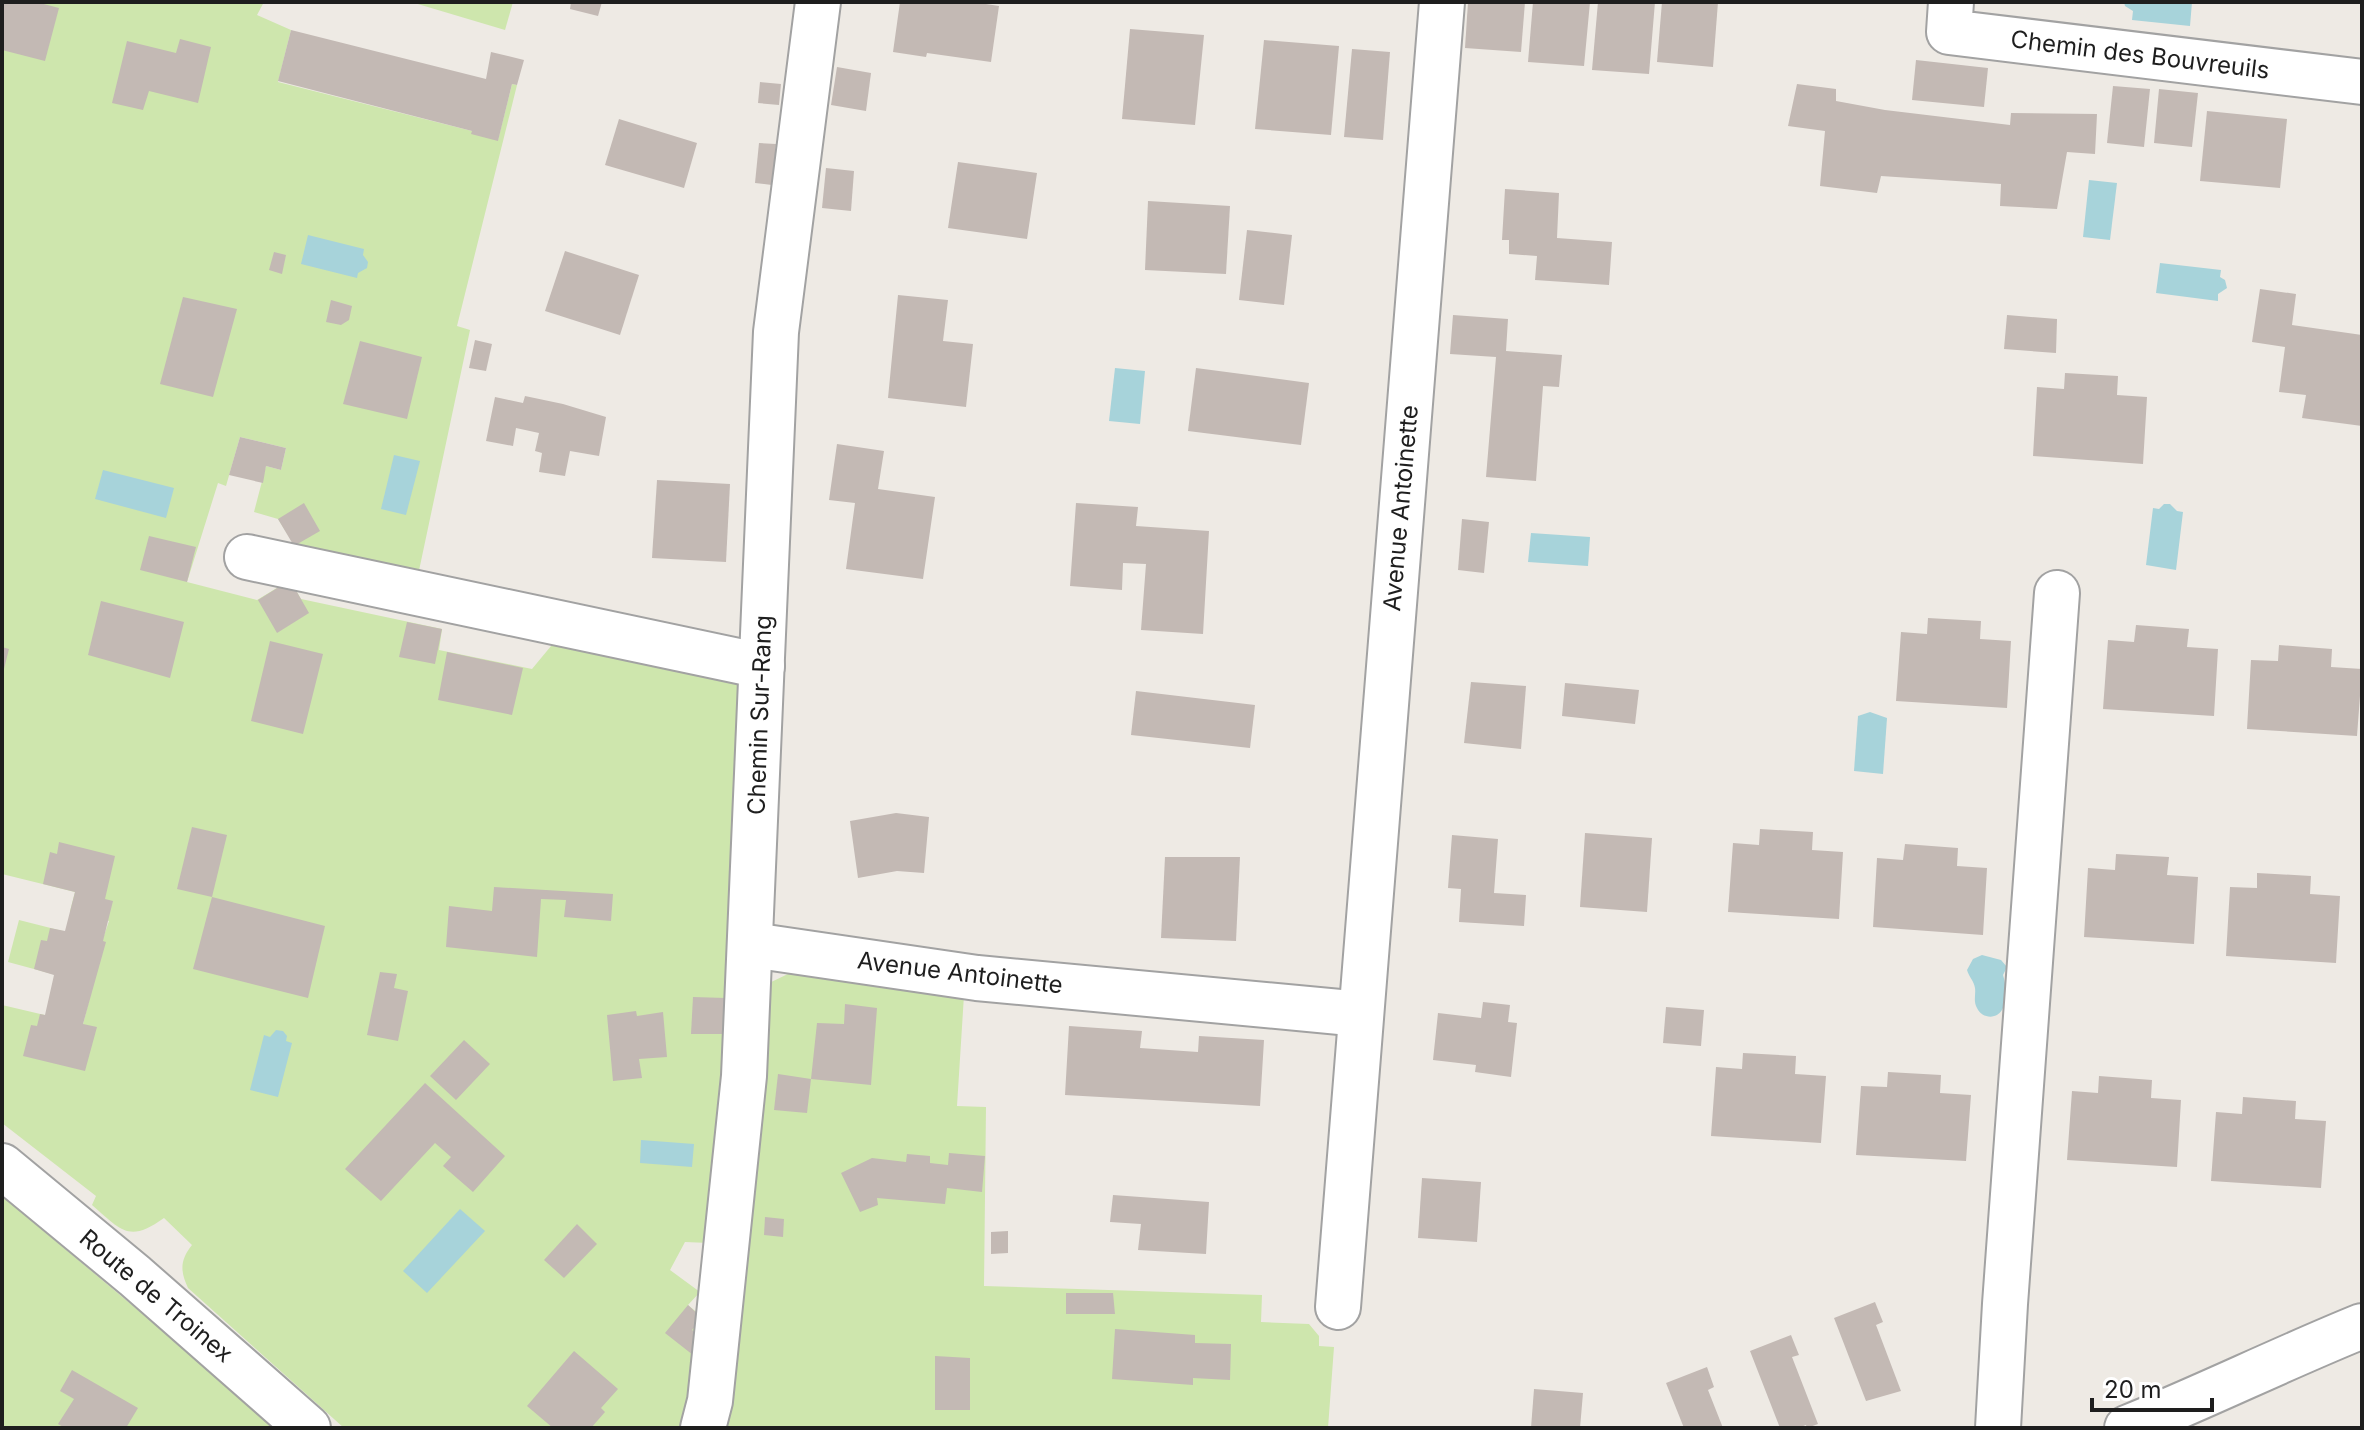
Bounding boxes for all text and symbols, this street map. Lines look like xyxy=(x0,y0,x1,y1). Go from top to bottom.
street label: Chemin des Bouvreuils xyxy=(2009,24,2271,85)
street label: Avenue Antoinette xyxy=(1377,404,1424,612)
street label: Chemin Sur-Rang xyxy=(742,615,777,815)
street label: Avenue Antoinette xyxy=(856,946,1064,999)
street label: Route de Troinex xyxy=(74,1223,239,1368)
scale bar xyxy=(2092,1362,2212,1412)
text: 20 m xyxy=(2104,1375,2162,1404)

